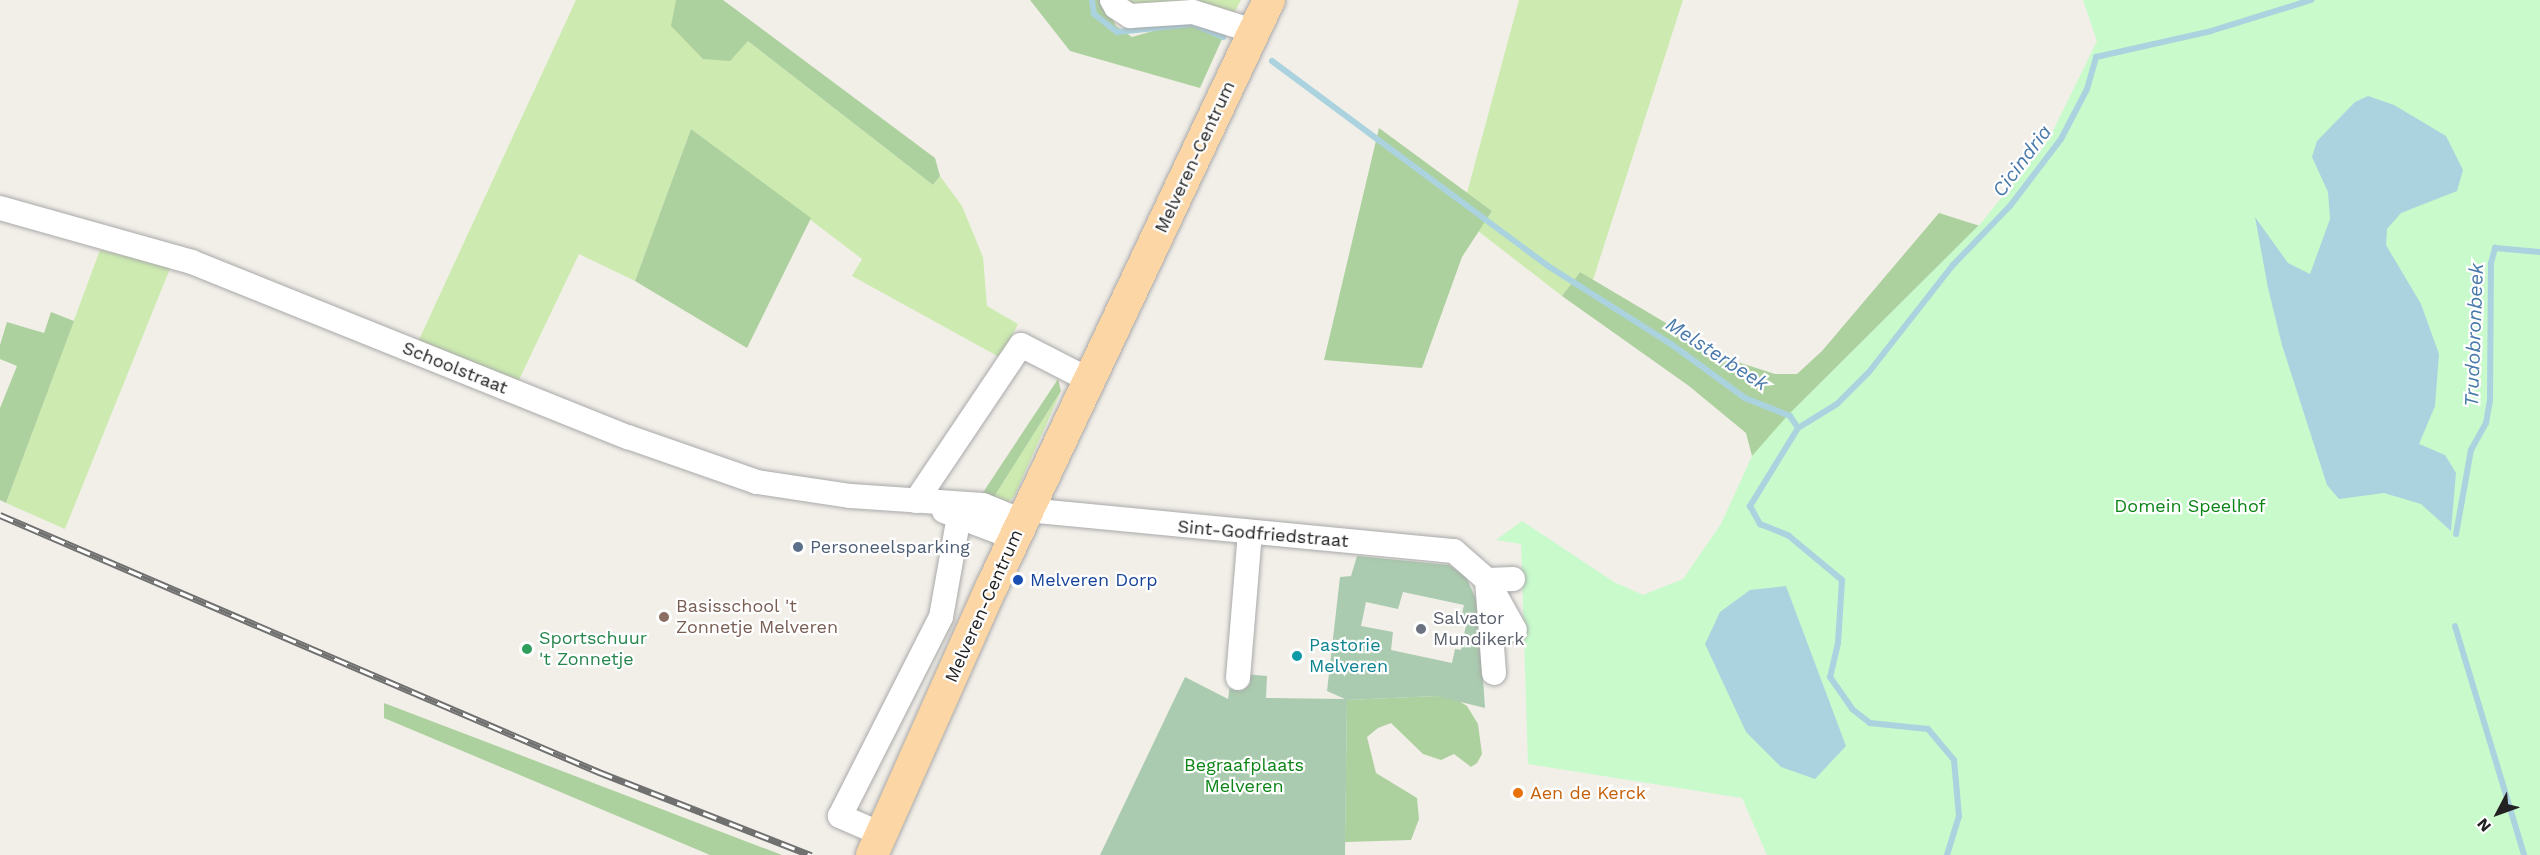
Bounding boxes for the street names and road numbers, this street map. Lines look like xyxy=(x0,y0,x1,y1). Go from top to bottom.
street label: Melveren-Centrum xyxy=(1150,78,1240,236)
street label: Schoolstraat xyxy=(399,337,511,399)
street label: Sint-Godfriedstraat xyxy=(1177,516,1349,552)
street label: Melveren-Centrum xyxy=(941,526,1027,686)

